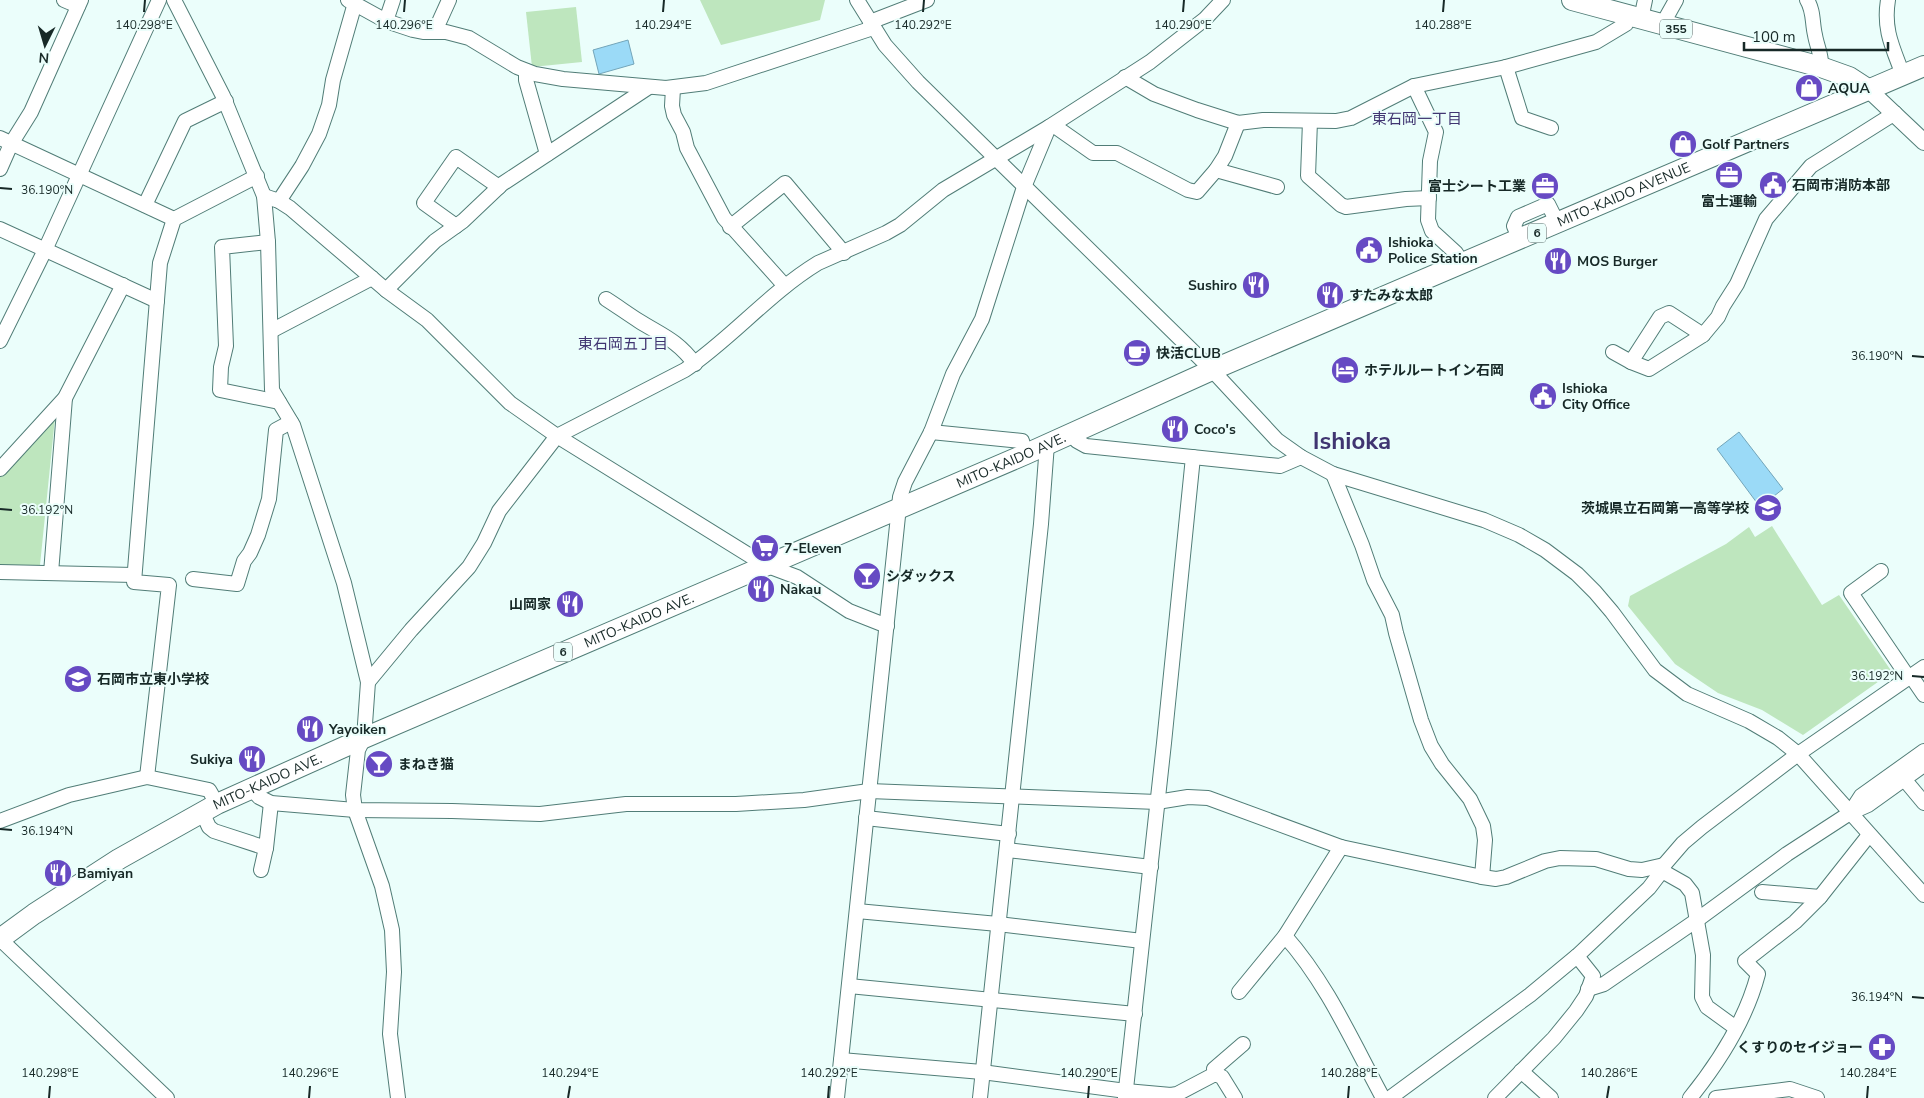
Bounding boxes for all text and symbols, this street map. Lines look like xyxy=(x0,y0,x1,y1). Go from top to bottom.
text: 140.298°E xyxy=(115,17,173,33)
text: 140.296°E xyxy=(375,17,433,33)
text: 140.294°E xyxy=(634,17,692,33)
text: 140.292°E xyxy=(894,17,952,33)
text: 140.290°E xyxy=(1154,17,1212,33)
text: 140.288°E xyxy=(1414,17,1472,33)
north arrow xyxy=(20,20,70,70)
road number: 355 xyxy=(1660,20,1692,38)
scale bar xyxy=(1744,20,1888,52)
text: 100 m xyxy=(1752,27,1796,47)
text: N xyxy=(38,48,50,67)
shop icon: AQUA xyxy=(1794,73,1824,103)
place label: AQUA xyxy=(1828,79,1870,98)
district label: 東石岡一丁目 xyxy=(1372,109,1462,129)
shop icon: Golf Partners xyxy=(1668,129,1698,159)
place label: Golf Partners xyxy=(1702,135,1789,154)
street label: MITO-KAIDO AVENUE xyxy=(1554,157,1693,231)
office icon: 富士運輸 xyxy=(1714,160,1744,190)
public building icon: 石岡市消防本部 xyxy=(1758,170,1788,200)
office icon: 富士シート工業 xyxy=(1530,171,1560,201)
place label: 石岡市消防本部 xyxy=(1792,176,1890,195)
place label: 富士シート工業 xyxy=(1428,177,1526,196)
text: 36.190°N xyxy=(21,182,73,198)
place label: 富士運輸 xyxy=(1701,192,1757,211)
road number: 6 xyxy=(1528,224,1546,242)
place label: Ishioka Police Station xyxy=(1388,233,1478,268)
public building icon: Ishioka Police Station xyxy=(1354,235,1384,265)
restaurant icon: MOS Burger xyxy=(1543,246,1573,276)
place label: MOS Burger xyxy=(1577,252,1658,271)
restaurant icon: Sushiro xyxy=(1241,270,1271,300)
place label: Sushiro xyxy=(1188,276,1237,295)
restaurant icon: すたみな太郎 xyxy=(1315,280,1345,310)
place label: すたみな太郎 xyxy=(1349,286,1433,305)
district label: 東石岡五丁目 xyxy=(578,334,668,354)
cafe icon: 快活CLUB xyxy=(1122,338,1152,368)
place label: 快活CLUB xyxy=(1156,344,1221,363)
text: 36.190°N xyxy=(1851,348,1903,364)
hotel icon: ホテルルートイン石岡 xyxy=(1330,355,1360,385)
place label: ホテルルートイン石岡 xyxy=(1364,361,1504,380)
place label: Ishioka City Office xyxy=(1562,379,1630,414)
public building icon: Ishioka City Office xyxy=(1528,381,1558,411)
restaurant icon: Coco's xyxy=(1160,414,1190,444)
place label: Coco's xyxy=(1194,420,1236,439)
district label: Ishioka xyxy=(1313,425,1391,457)
street label: MITO-KAIDO AVE. xyxy=(953,428,1069,492)
school or university icon: 茨城県立石岡第一高等学校 xyxy=(1753,493,1783,523)
place label: 茨城県立石岡第一高等学校 xyxy=(1581,499,1749,518)
text: 36.192°N xyxy=(21,502,73,518)
supermarket icon: 7-Eleven xyxy=(750,533,780,563)
place label: 7-Eleven xyxy=(784,539,842,558)
bar icon: シダックス xyxy=(852,561,882,591)
place label: シダックス xyxy=(886,567,956,586)
restaurant icon: Nakau xyxy=(746,574,776,604)
place label: Nakau xyxy=(780,580,821,599)
street label: MITO-KAIDO AVE. xyxy=(581,588,697,652)
restaurant icon: 山岡家 xyxy=(555,589,585,619)
place label: 山岡家 xyxy=(509,595,551,614)
road number: 6 xyxy=(554,642,572,662)
school or university icon: 石岡市立東小学校 xyxy=(63,664,93,694)
text: 36.192°N xyxy=(1851,668,1903,684)
place label: 石岡市立東小学校 xyxy=(97,670,209,689)
restaurant icon: Yayoiken xyxy=(295,714,325,744)
place label: Yayoiken xyxy=(328,720,386,739)
restaurant icon: Sukiya xyxy=(237,744,267,774)
street label: MITO-KAIDO AVE. xyxy=(210,749,325,814)
bar icon: まねき猫 xyxy=(364,749,394,779)
place label: Sukiya xyxy=(190,750,233,769)
place label: まねき猫 xyxy=(398,755,454,774)
text: 36.194°N xyxy=(21,823,73,839)
restaurant icon: Bamiyan xyxy=(43,858,73,888)
place label: Bamiyan xyxy=(77,864,133,883)
text: 36.194°N xyxy=(1851,989,1903,1005)
pharmacy icon: くすりのセイジョー xyxy=(1867,1032,1897,1062)
place label: くすりのセイジョー xyxy=(1737,1038,1863,1057)
text: 140.298°E xyxy=(21,1065,79,1081)
text: 140.296°E xyxy=(281,1065,339,1081)
text: 140.294°E xyxy=(541,1065,599,1081)
text: 140.292°E xyxy=(800,1065,858,1081)
text: 140.290°E xyxy=(1060,1065,1118,1081)
text: 140.288°E xyxy=(1320,1065,1378,1081)
text: 140.286°E xyxy=(1580,1065,1638,1081)
text: 140.284°E xyxy=(1839,1065,1897,1081)

